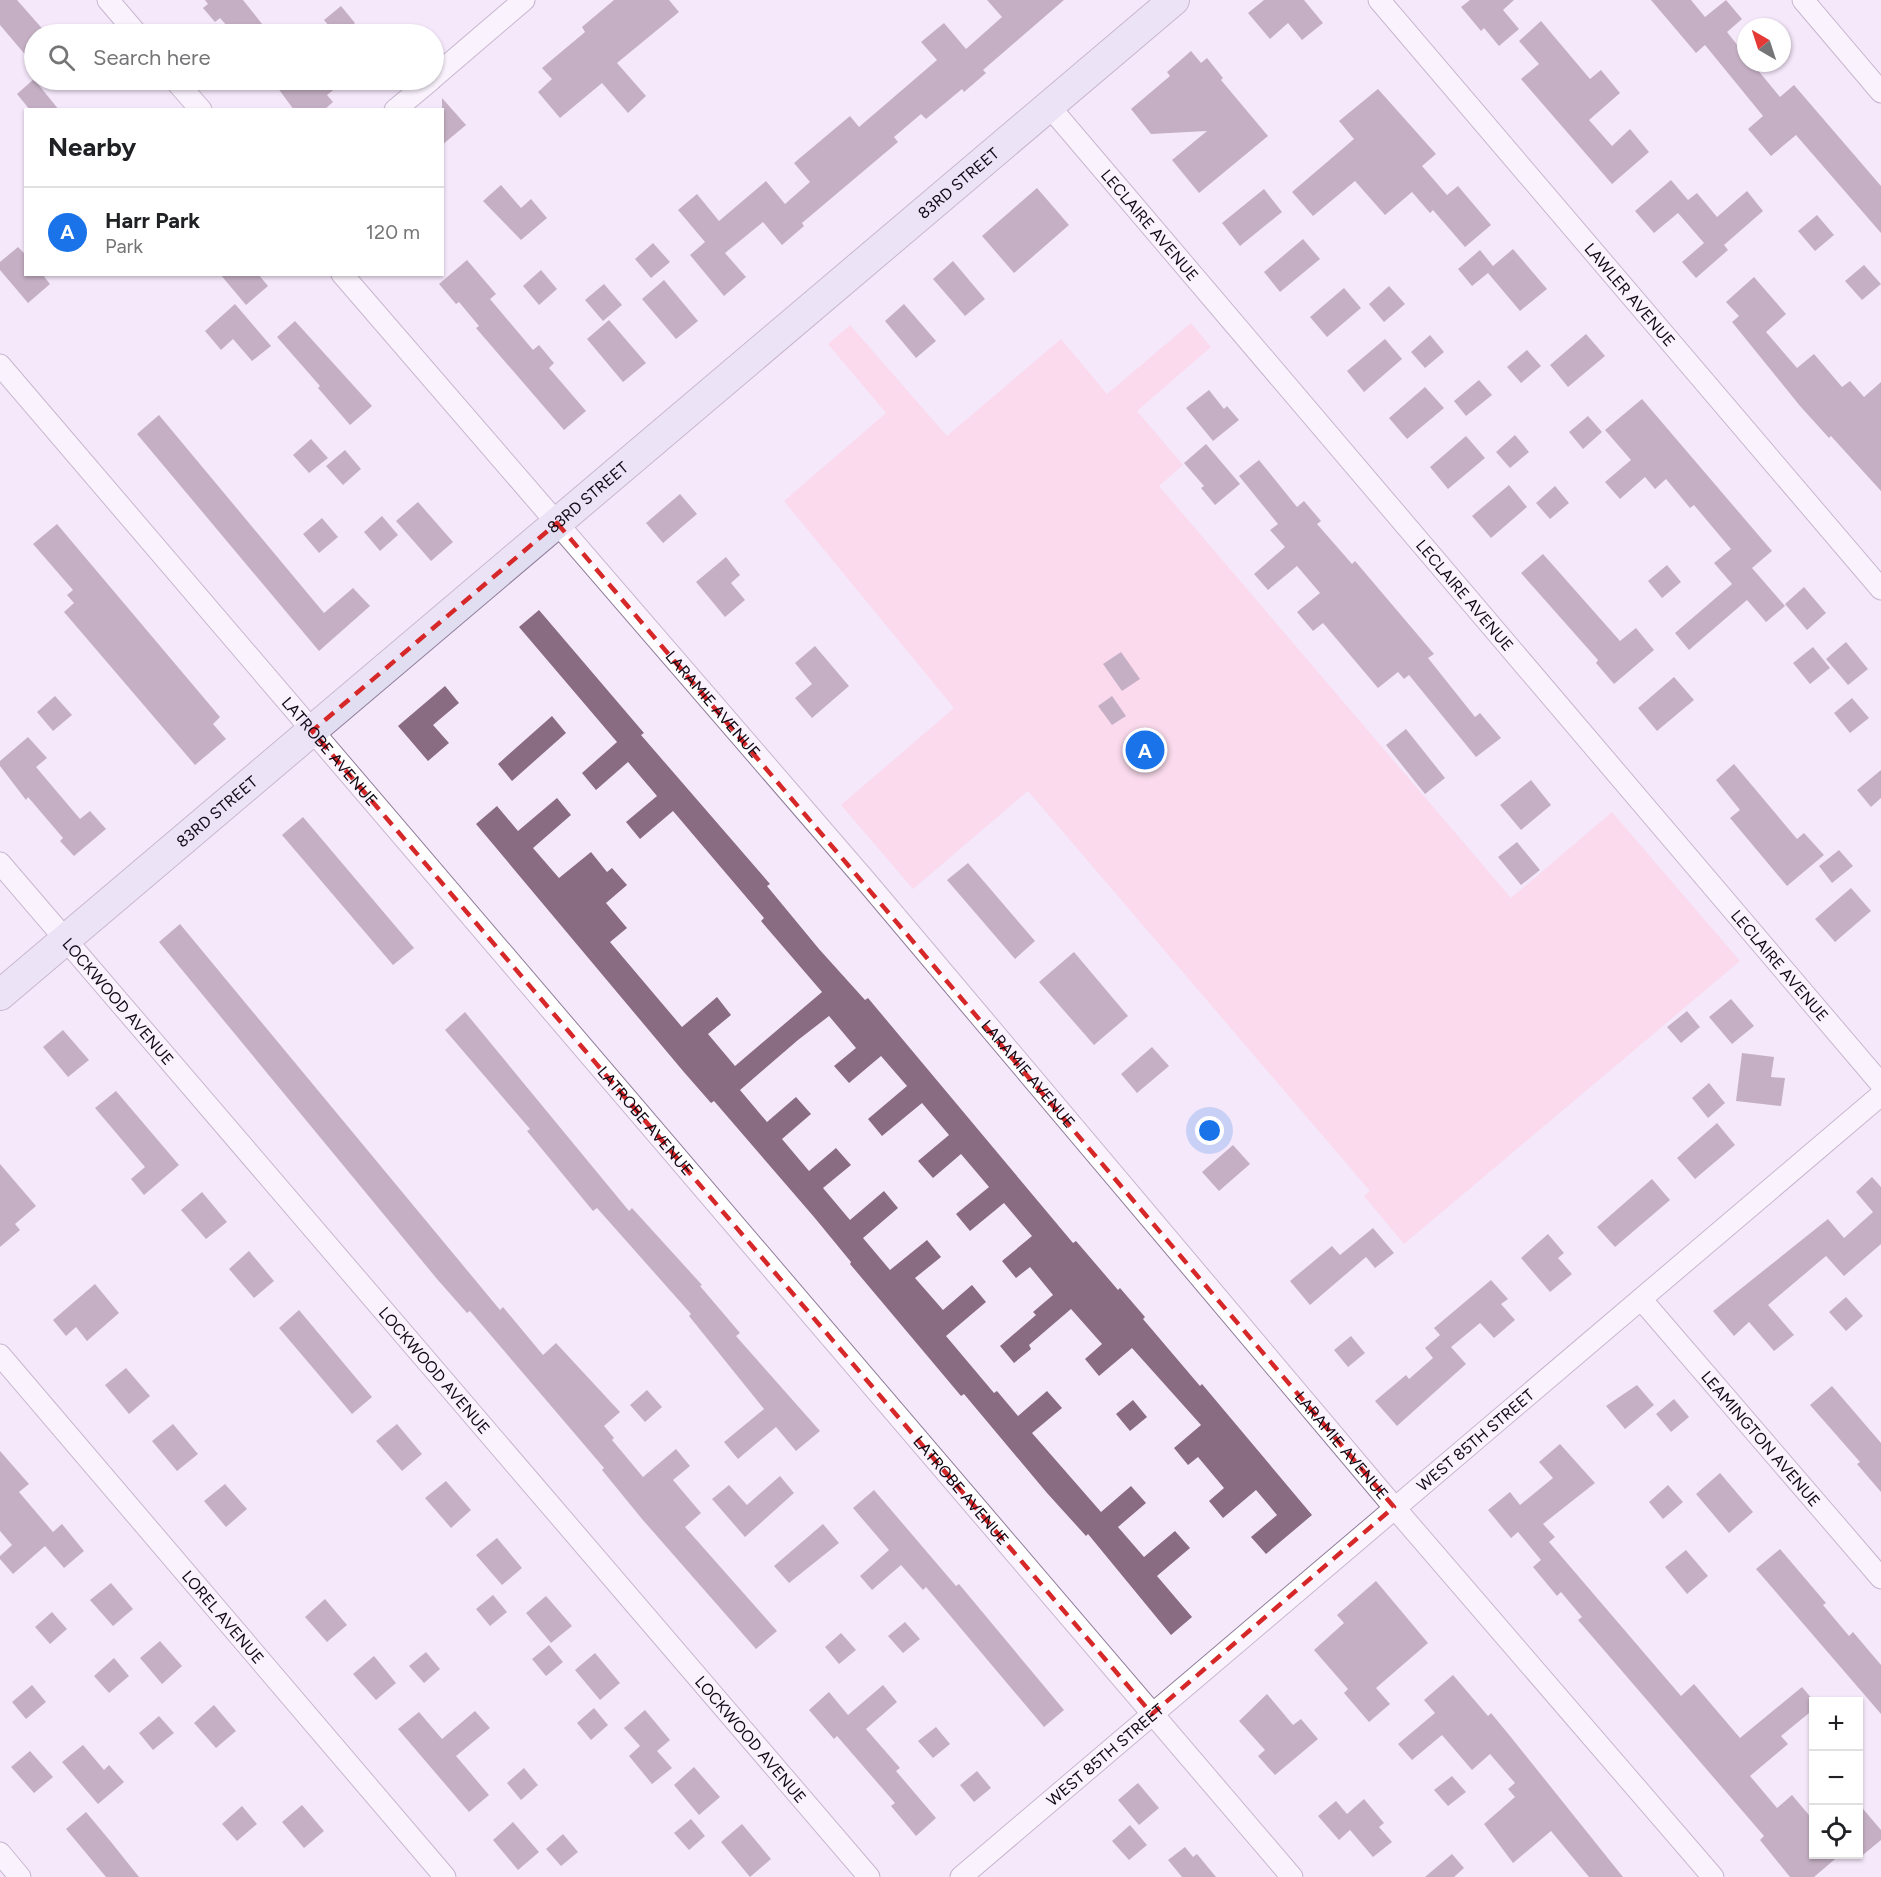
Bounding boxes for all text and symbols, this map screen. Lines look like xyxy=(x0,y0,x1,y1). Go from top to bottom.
north arrow xyxy=(1737,18,1791,72)
search box xyxy=(24,24,444,90)
icon: search xyxy=(45,41,78,74)
text: Search here xyxy=(93,44,211,71)
text: Nearby xyxy=(48,131,136,163)
street label: 83RD STREET xyxy=(914,143,1003,223)
street label: LECLAIRE AVENUE xyxy=(1097,165,1203,284)
text: Harr Park xyxy=(105,207,200,234)
text: A xyxy=(60,220,75,244)
text: 120 m xyxy=(366,220,420,244)
text: Park xyxy=(105,234,143,258)
street label: LAWLER AVENUE xyxy=(1581,239,1679,350)
street label: 83RD STREET xyxy=(543,457,632,537)
street label: LECLAIRE AVENUE xyxy=(1412,535,1518,655)
street label: LARAMIE AVENUE xyxy=(662,647,765,761)
street label: LATROBE AVENUE xyxy=(278,693,382,810)
pin: A xyxy=(1126,728,1164,772)
street label: 83RD STREET xyxy=(172,772,261,851)
street label: LECLAIRE AVENUE xyxy=(1727,906,1833,1025)
street label: LOCKWOOD AVENUE xyxy=(59,934,178,1068)
street label: LARAMIE AVENUE xyxy=(978,1016,1079,1132)
street label: LATROBE AVENUE xyxy=(594,1062,698,1179)
your location xyxy=(1195,1116,1224,1145)
street label: LOCKWOOD AVENUE xyxy=(375,1303,494,1437)
street label: LEAMINGTON AVENUE xyxy=(1698,1367,1824,1510)
street label: WEST 85TH STREET xyxy=(1413,1385,1538,1495)
street label: LARAMIE AVENUE xyxy=(1291,1387,1393,1503)
street label: LATROBE AVENUE xyxy=(910,1432,1013,1549)
street label: LOREL AVENUE xyxy=(178,1566,268,1667)
street label: LOCKWOOD AVENUE xyxy=(691,1672,810,1806)
map controls xyxy=(1809,1697,1863,1859)
button: + xyxy=(1809,1697,1863,1751)
street label: WEST 85TH STREET xyxy=(1043,1699,1168,1810)
button: − xyxy=(1809,1751,1863,1805)
button: locate xyxy=(1809,1805,1863,1859)

